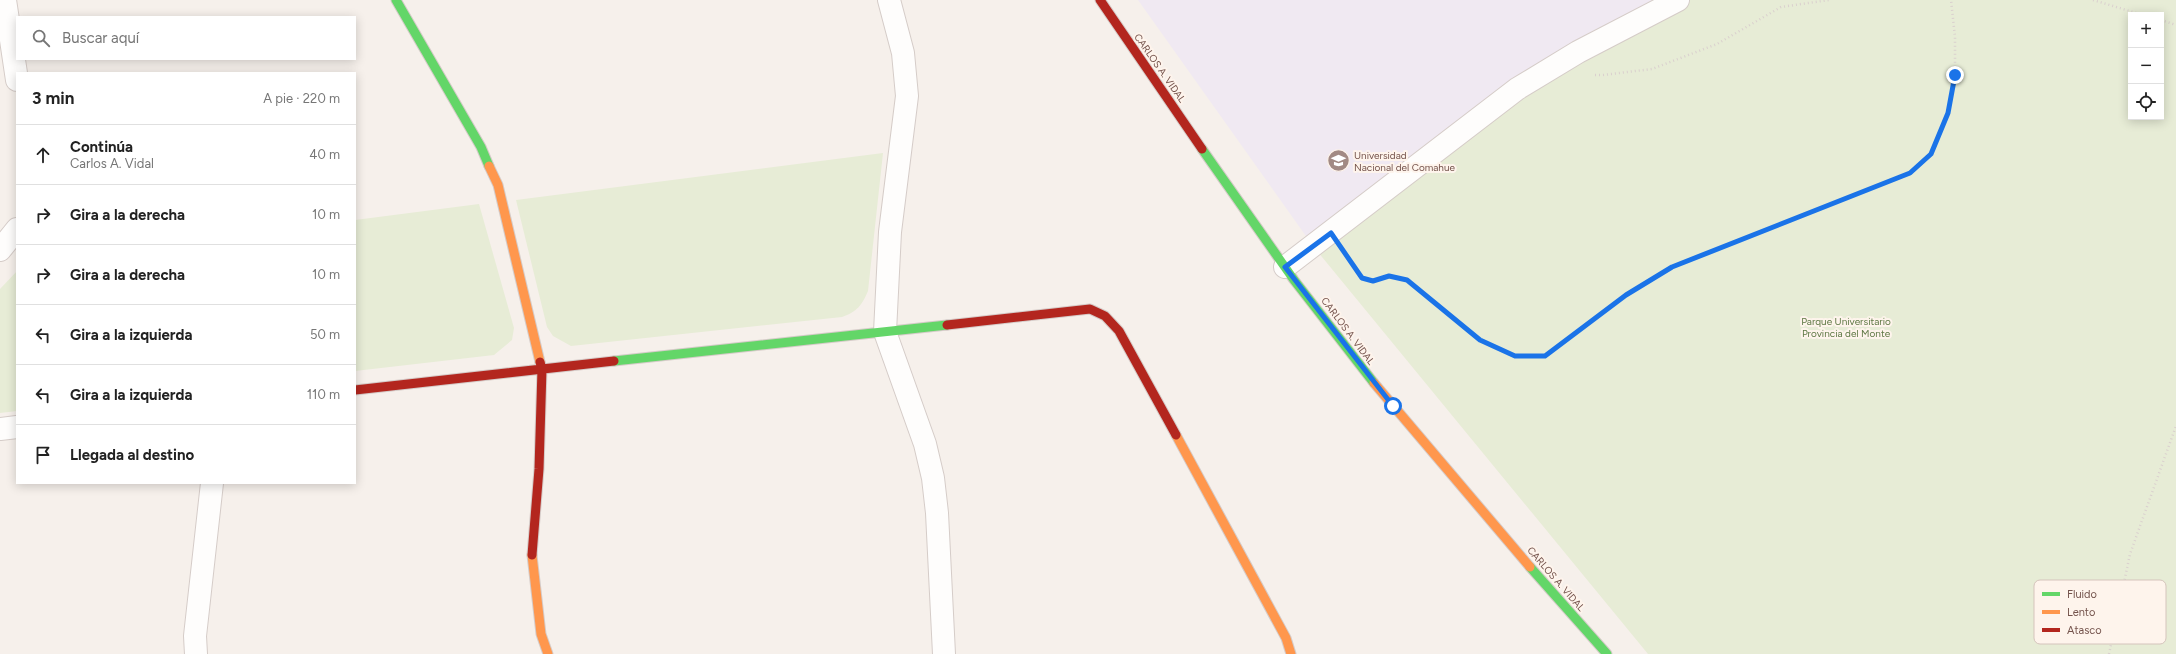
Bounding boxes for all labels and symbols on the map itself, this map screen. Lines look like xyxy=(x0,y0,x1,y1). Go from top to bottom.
street label: CARLOS A. VIDAL xyxy=(1131,31,1189,106)
route end xyxy=(1946,66,1964,84)
school or university icon: Universidad Nacional del Comahue xyxy=(1325,148,1351,174)
place label: Universidad Nacional del Comahue xyxy=(1354,149,1455,174)
street label: CARLOS A. VIDAL xyxy=(1318,295,1378,368)
park label: Parque Universitario Provincia del Monte xyxy=(1801,315,1891,340)
route start xyxy=(1384,397,1402,415)
street label: CARLOS A. VIDAL xyxy=(1524,544,1588,615)
legend xyxy=(2034,580,2166,644)
text: Fluido xyxy=(2067,588,2097,601)
text: Lento xyxy=(2067,606,2095,619)
text: Atasco xyxy=(2067,624,2102,637)

